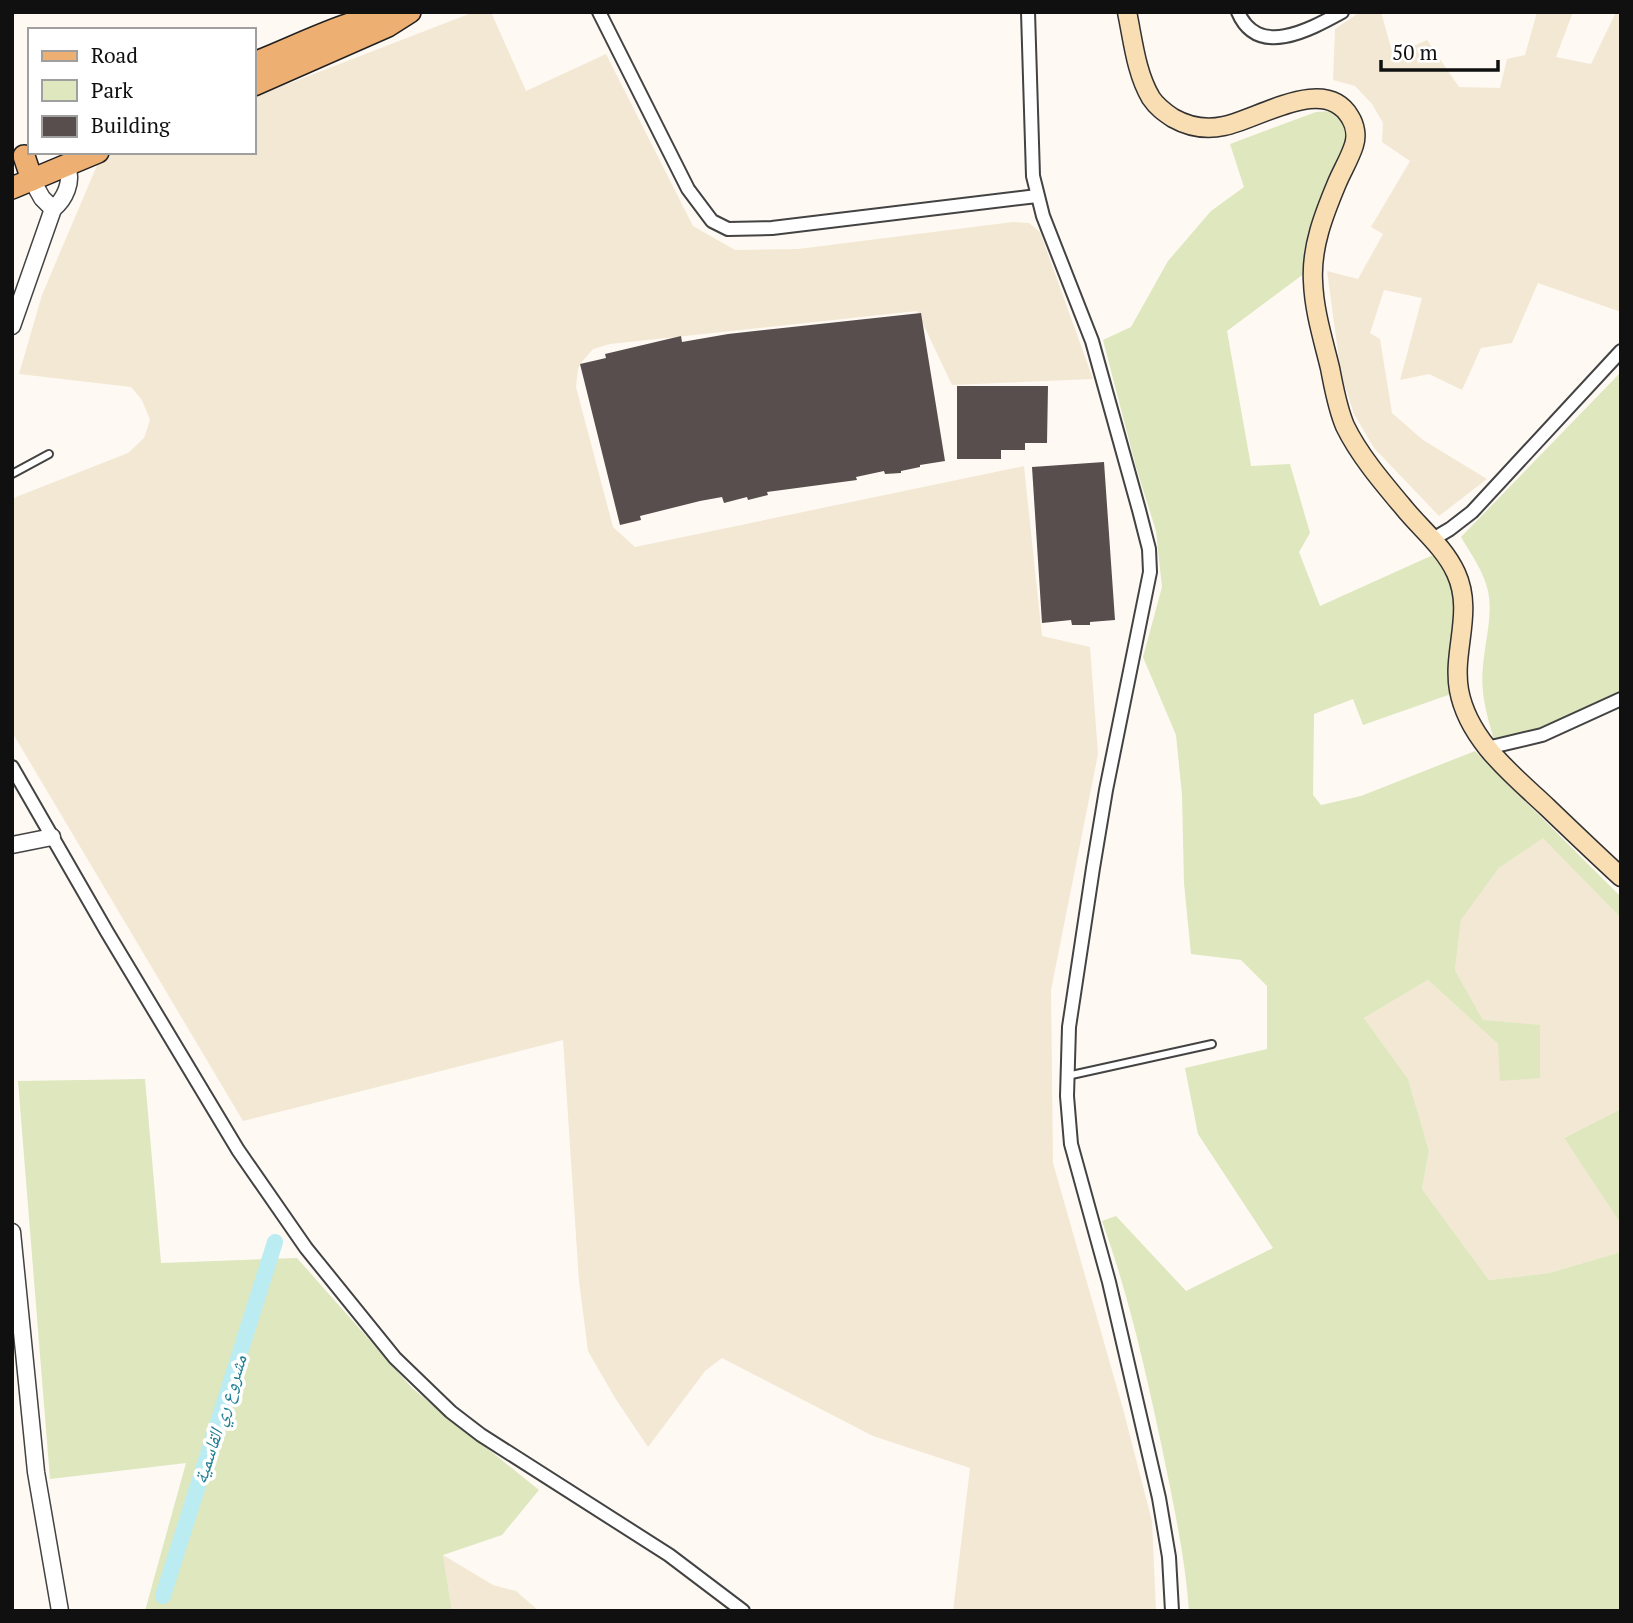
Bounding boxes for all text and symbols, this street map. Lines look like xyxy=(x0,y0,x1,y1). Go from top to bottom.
legend xyxy=(28,28,256,154)
scale bar xyxy=(1381,28,1498,72)
text: 50 m xyxy=(1392,38,1438,66)
text: Road xyxy=(91,41,138,69)
text: Park xyxy=(91,76,133,104)
text: Building xyxy=(91,111,171,139)
water label: مشروع ري القاسمية xyxy=(186,1351,255,1488)

